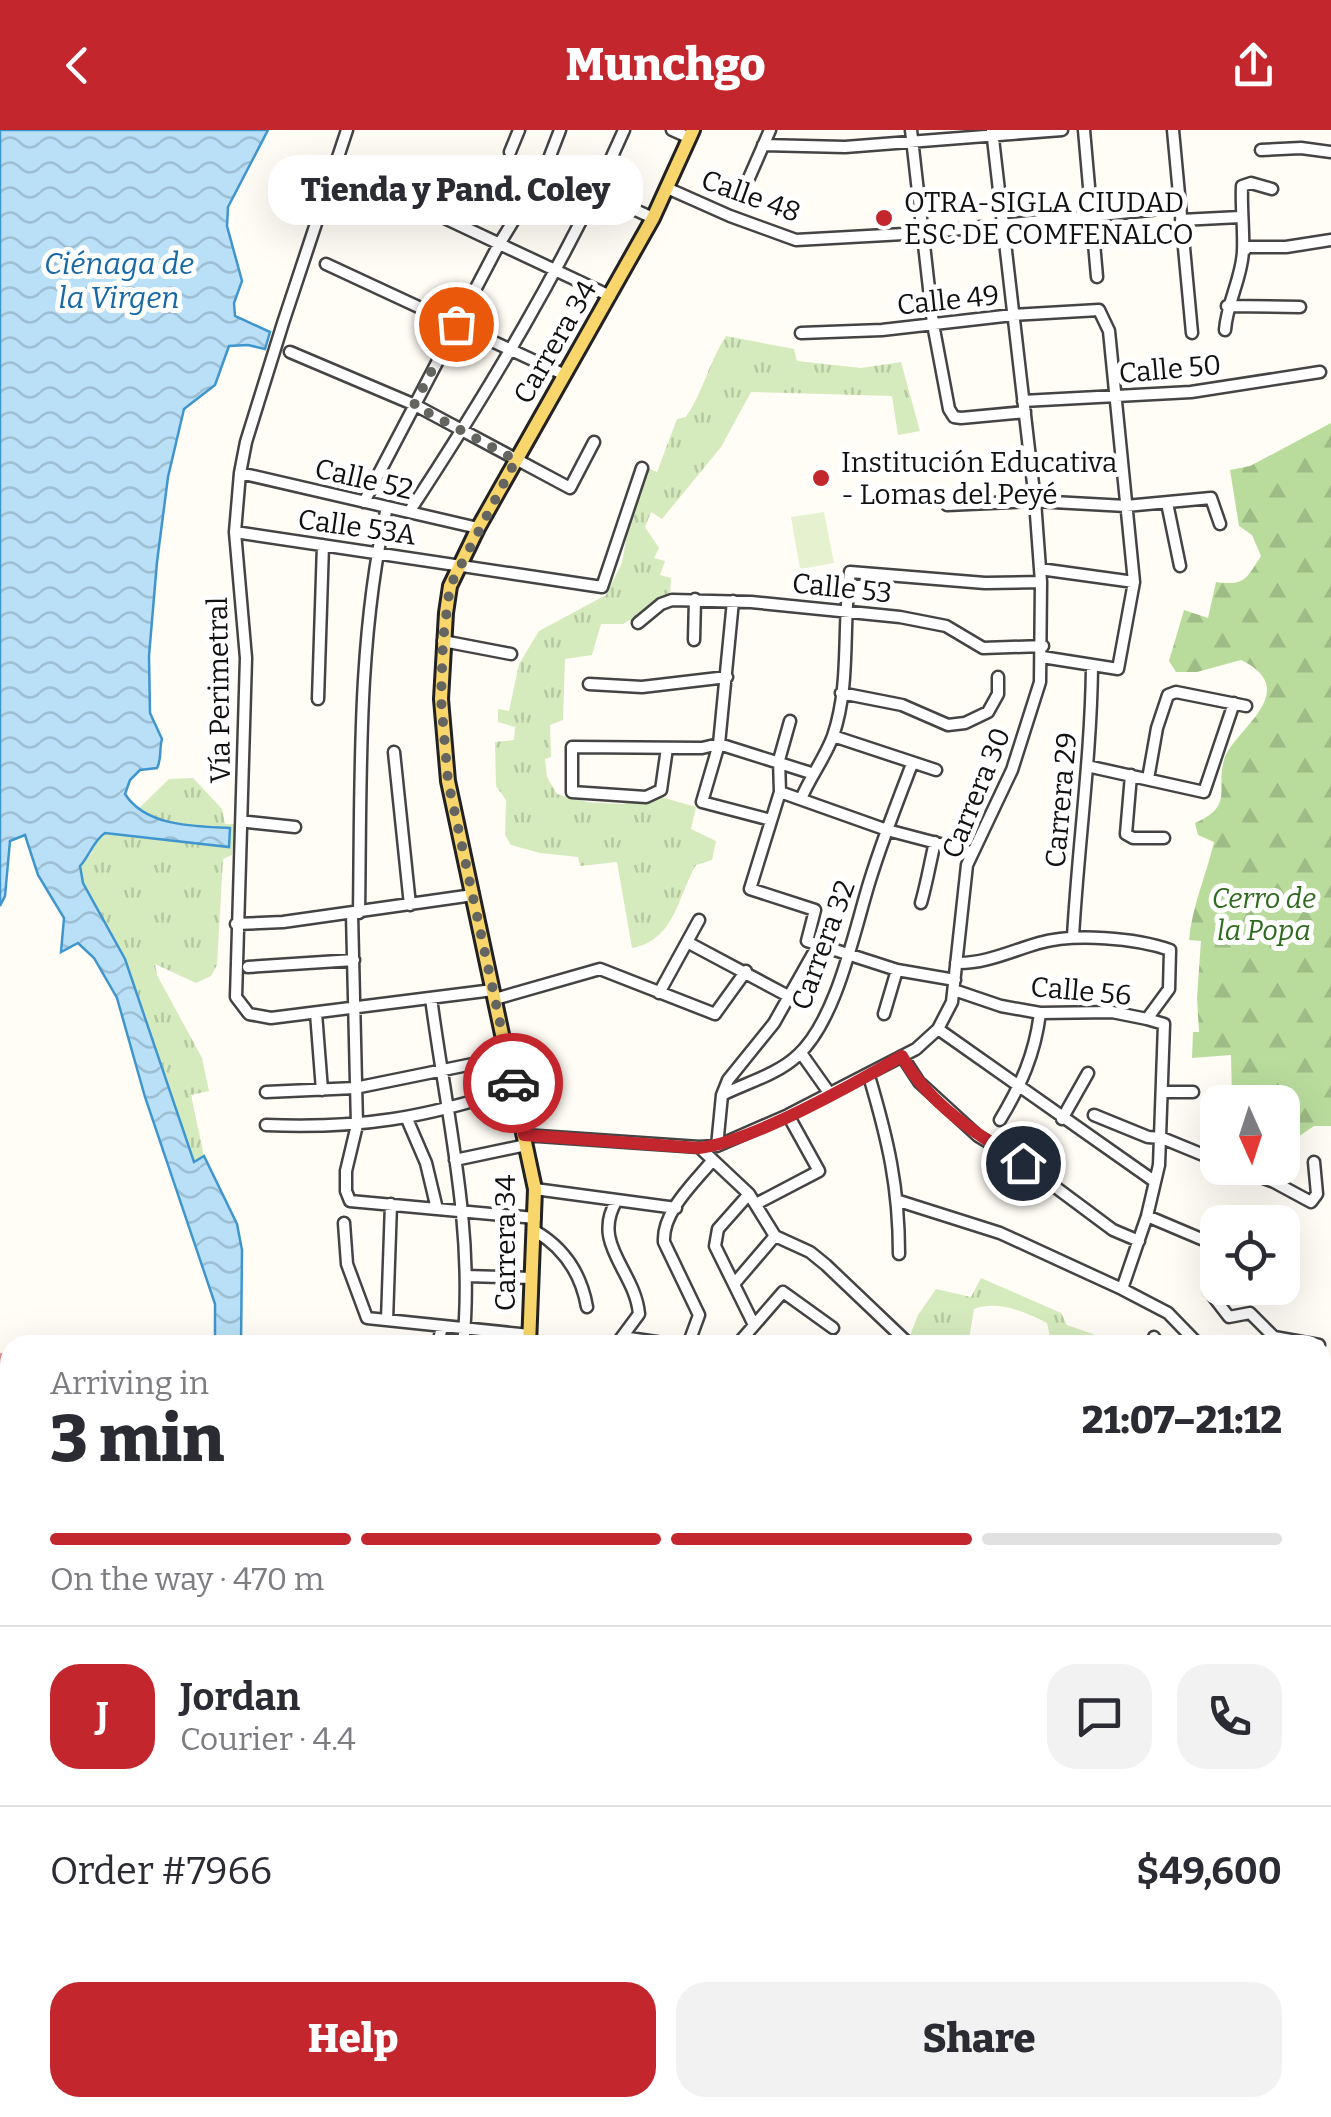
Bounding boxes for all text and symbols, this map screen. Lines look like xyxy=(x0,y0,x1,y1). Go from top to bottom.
icon: back xyxy=(50,38,105,93)
text: Munchgo xyxy=(566,38,765,92)
icon: share xyxy=(1226,38,1281,93)
callout: Tienda y Pand. Coley xyxy=(268,154,644,224)
street label: Calle 48 xyxy=(697,163,805,229)
text: Tienda y Pand. Coley xyxy=(301,171,610,209)
place label: OTRA-SIGLA CIUDAD ESC DE COMFENALCO xyxy=(904,186,1194,251)
marker: OTRA-SIGLA CIUDAD ESC DE COMFENALCO xyxy=(873,207,895,229)
water label: Ciénaga de la Virgen xyxy=(44,246,194,316)
street label: Carrera 34 xyxy=(507,275,603,409)
street label: Calle 49 xyxy=(895,278,1001,322)
pin xyxy=(414,282,499,367)
icon: bag xyxy=(429,297,484,352)
street label: Calle 50 xyxy=(1117,348,1223,390)
place label: Institución Educativa - Lomas del Peyé xyxy=(841,446,1117,511)
street label: Calle 52 xyxy=(312,452,416,506)
marker: Institución Educativa - Lomas del Peyé xyxy=(810,467,832,489)
street label: Calle 53A xyxy=(296,502,418,552)
street label: Calle 53 xyxy=(790,566,894,610)
street label: Vía Perimetral xyxy=(201,597,237,783)
street label: Carrera 30 xyxy=(935,723,1017,863)
street label: Carrera 29 xyxy=(1039,731,1083,869)
street label: Carrera 32 xyxy=(784,876,862,1014)
park label: Cerro de la Popa xyxy=(1212,882,1316,947)
street label: Calle 56 xyxy=(1029,970,1133,1012)
courier xyxy=(463,1033,563,1133)
icon: car xyxy=(486,1056,541,1111)
north arrow xyxy=(1200,1085,1300,1185)
map controls xyxy=(1200,1085,1300,1305)
pin xyxy=(981,1121,1066,1206)
icon: home xyxy=(996,1136,1051,1191)
street label: Carrera 34 xyxy=(489,1175,522,1311)
button: locate xyxy=(1200,1205,1300,1305)
text: Arriving in xyxy=(50,1364,209,1402)
text: 21:07–21:12 xyxy=(1082,1397,1282,1443)
text: 3 min xyxy=(50,1400,224,1478)
text: On the way · 470 m xyxy=(50,1560,324,1598)
button: chat xyxy=(1047,1664,1152,1769)
button: phone xyxy=(1177,1664,1282,1769)
text: Jordan xyxy=(180,1674,300,1720)
text: J xyxy=(96,1693,109,1739)
text: Courier · 4.4 xyxy=(180,1720,356,1758)
text: Order #7966 xyxy=(50,1848,272,1894)
text: $49,600 xyxy=(1136,1848,1282,1894)
button: Help xyxy=(50,1982,656,2097)
button: Share xyxy=(676,1982,1282,2097)

